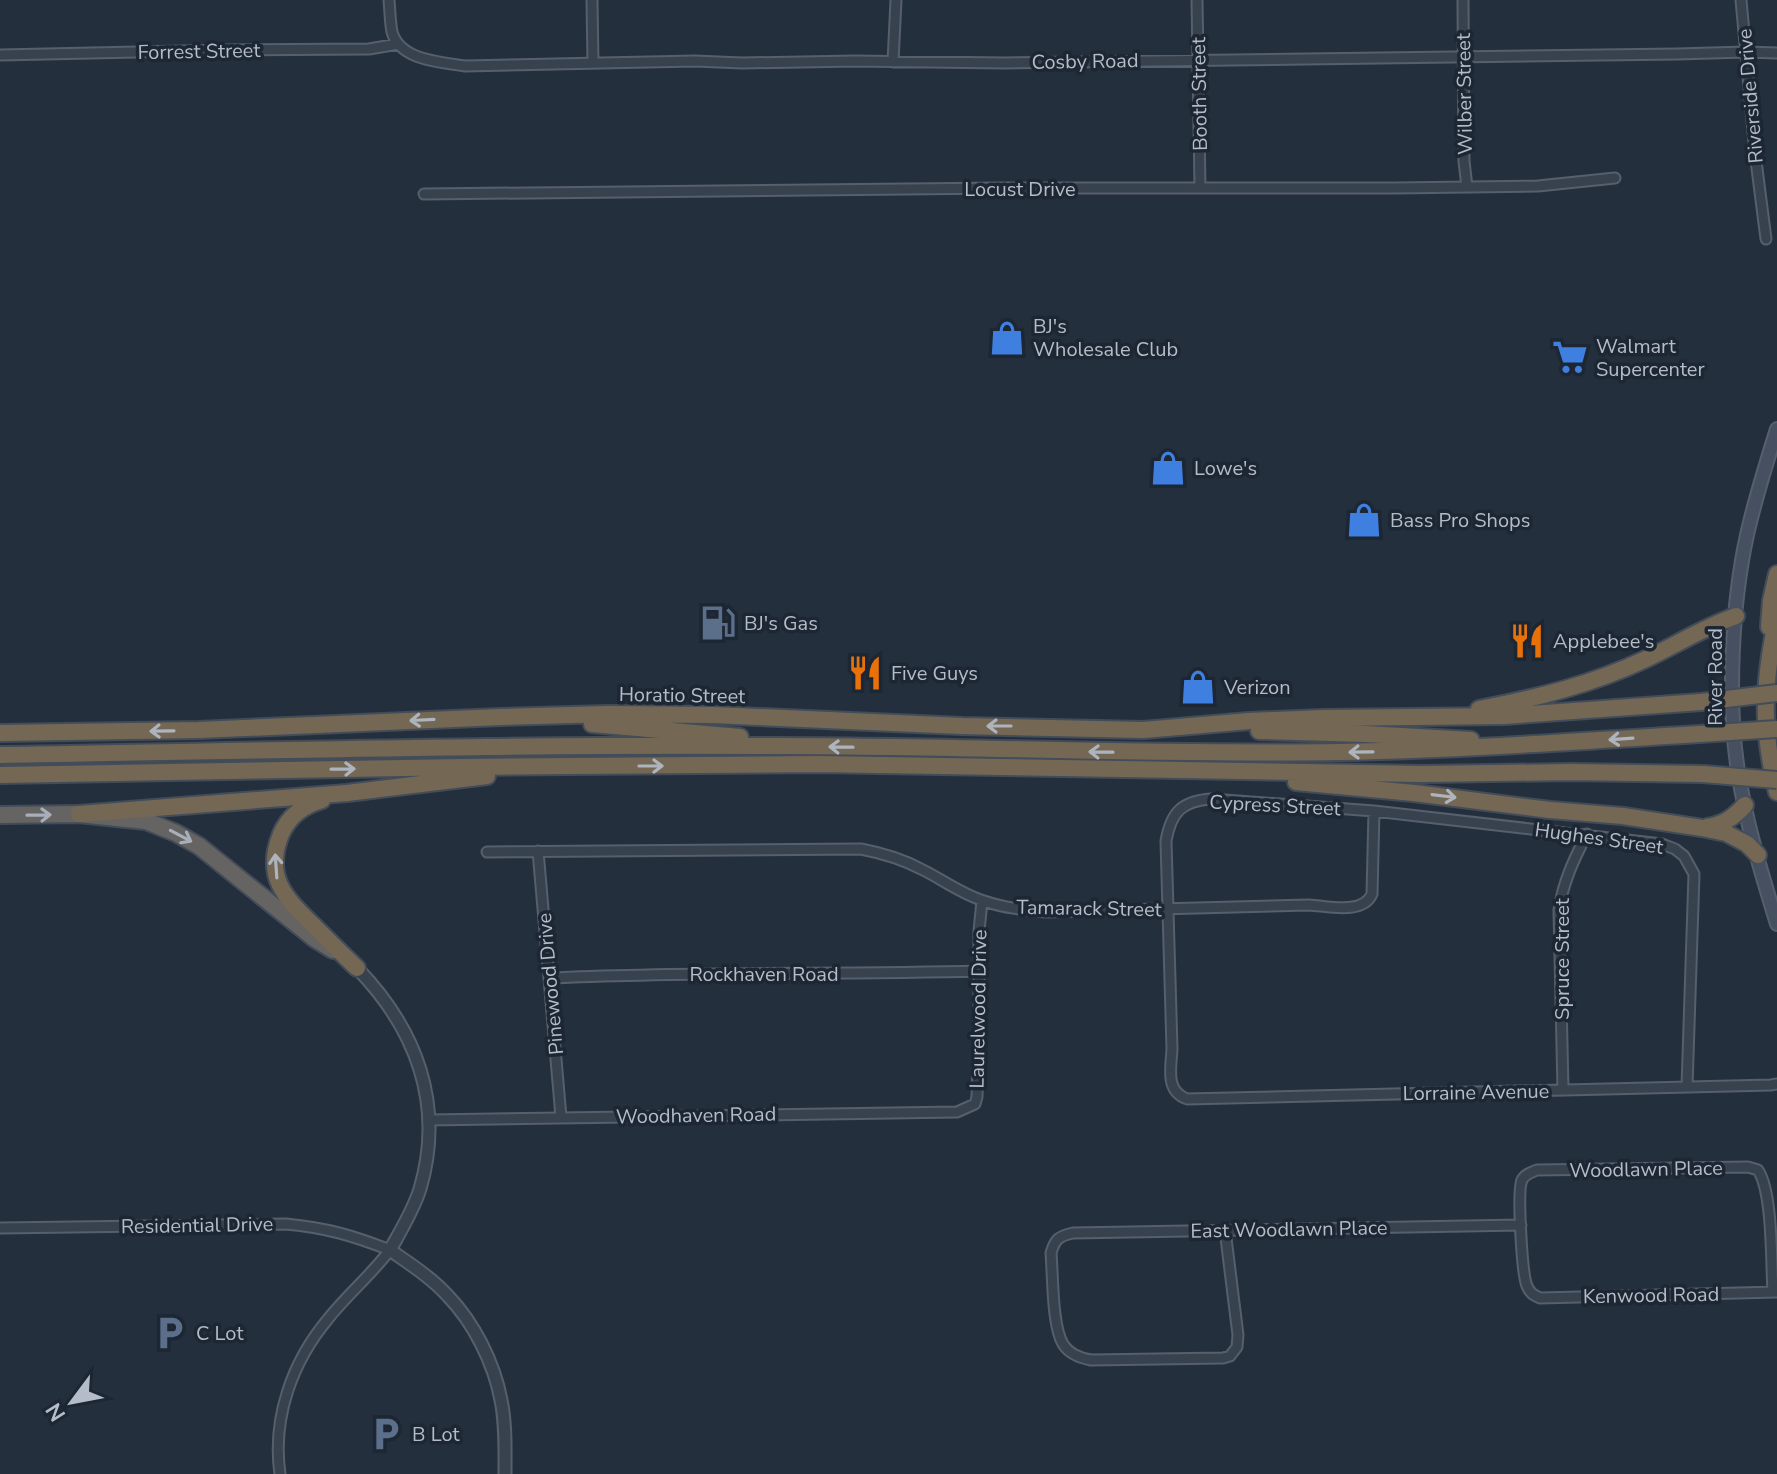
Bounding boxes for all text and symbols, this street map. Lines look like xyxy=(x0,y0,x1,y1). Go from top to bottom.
street label: Riverside Drive xyxy=(1731,28,1770,164)
street label: Wilber Street xyxy=(1450,32,1479,155)
street label: Booth Street xyxy=(1185,36,1214,151)
street label: Forrest Street xyxy=(137,37,262,66)
street label: Cosby Road xyxy=(1031,47,1139,76)
street label: Locust Drive xyxy=(964,176,1076,203)
place label: BJ's Wholesale Club xyxy=(1033,313,1178,363)
shop icon: BJ's Wholesale Club xyxy=(988,319,1026,357)
place label: Walmart Supercenter xyxy=(1596,333,1705,383)
supermarket icon: Walmart Supercenter xyxy=(1551,338,1589,376)
shop icon: Lowe's xyxy=(1149,449,1187,487)
place label: Lowe's xyxy=(1194,455,1257,482)
shop icon: Bass Pro Shops xyxy=(1345,501,1383,539)
place label: Bass Pro Shops xyxy=(1390,507,1530,534)
fuel station icon: BJ's Gas xyxy=(699,604,737,642)
place label: BJ's Gas xyxy=(744,610,818,637)
restaurant icon: Applebee's xyxy=(1508,622,1546,660)
place label: Applebee's xyxy=(1553,628,1654,655)
street label: River Road xyxy=(1702,628,1729,726)
restaurant icon: Five Guys xyxy=(846,654,884,692)
place label: Five Guys xyxy=(891,660,978,687)
shop icon: Verizon xyxy=(1179,668,1217,706)
place label: Verizon xyxy=(1223,674,1291,701)
street label: Horatio Street xyxy=(619,681,746,710)
one-way arrow xyxy=(409,713,436,728)
one-way arrow xyxy=(986,718,1013,734)
one-way arrow xyxy=(149,723,176,739)
one-way arrow xyxy=(1608,732,1635,747)
one-way arrow xyxy=(828,739,855,755)
one-way arrow xyxy=(1348,744,1375,759)
one-way arrow xyxy=(1088,745,1115,760)
one-way arrow xyxy=(637,758,664,774)
one-way arrow xyxy=(329,761,356,776)
street label: Cypress Street xyxy=(1209,789,1342,822)
one-way arrow xyxy=(1430,789,1457,804)
one-way arrow xyxy=(25,807,52,822)
street label: Hughes Street xyxy=(1533,816,1666,861)
one-way arrow xyxy=(169,829,192,845)
one-way arrow xyxy=(268,853,283,880)
street label: Tamarack Street xyxy=(1016,894,1163,923)
street label: Spruce Street xyxy=(1549,897,1576,1020)
street label: Pinewood Drive xyxy=(531,912,570,1056)
street label: Laurelwood Drive xyxy=(964,929,993,1089)
street label: Rockhaven Road xyxy=(689,961,839,988)
street label: Lorraine Avenue xyxy=(1403,1078,1550,1107)
street label: Woodhaven Road xyxy=(616,1101,776,1130)
street label: Woodlawn Place xyxy=(1569,1155,1723,1184)
street label: Residential Drive xyxy=(121,1211,273,1240)
street label: East Woodlawn Place xyxy=(1190,1214,1388,1245)
street label: Kenwood Road xyxy=(1583,1281,1719,1310)
parking icon: C Lot xyxy=(151,1314,189,1352)
place label: C Lot xyxy=(196,1320,244,1347)
north arrow xyxy=(32,1362,112,1442)
text: N xyxy=(39,1397,73,1427)
parking icon: B Lot xyxy=(367,1415,405,1453)
place label: B Lot xyxy=(412,1421,460,1448)

